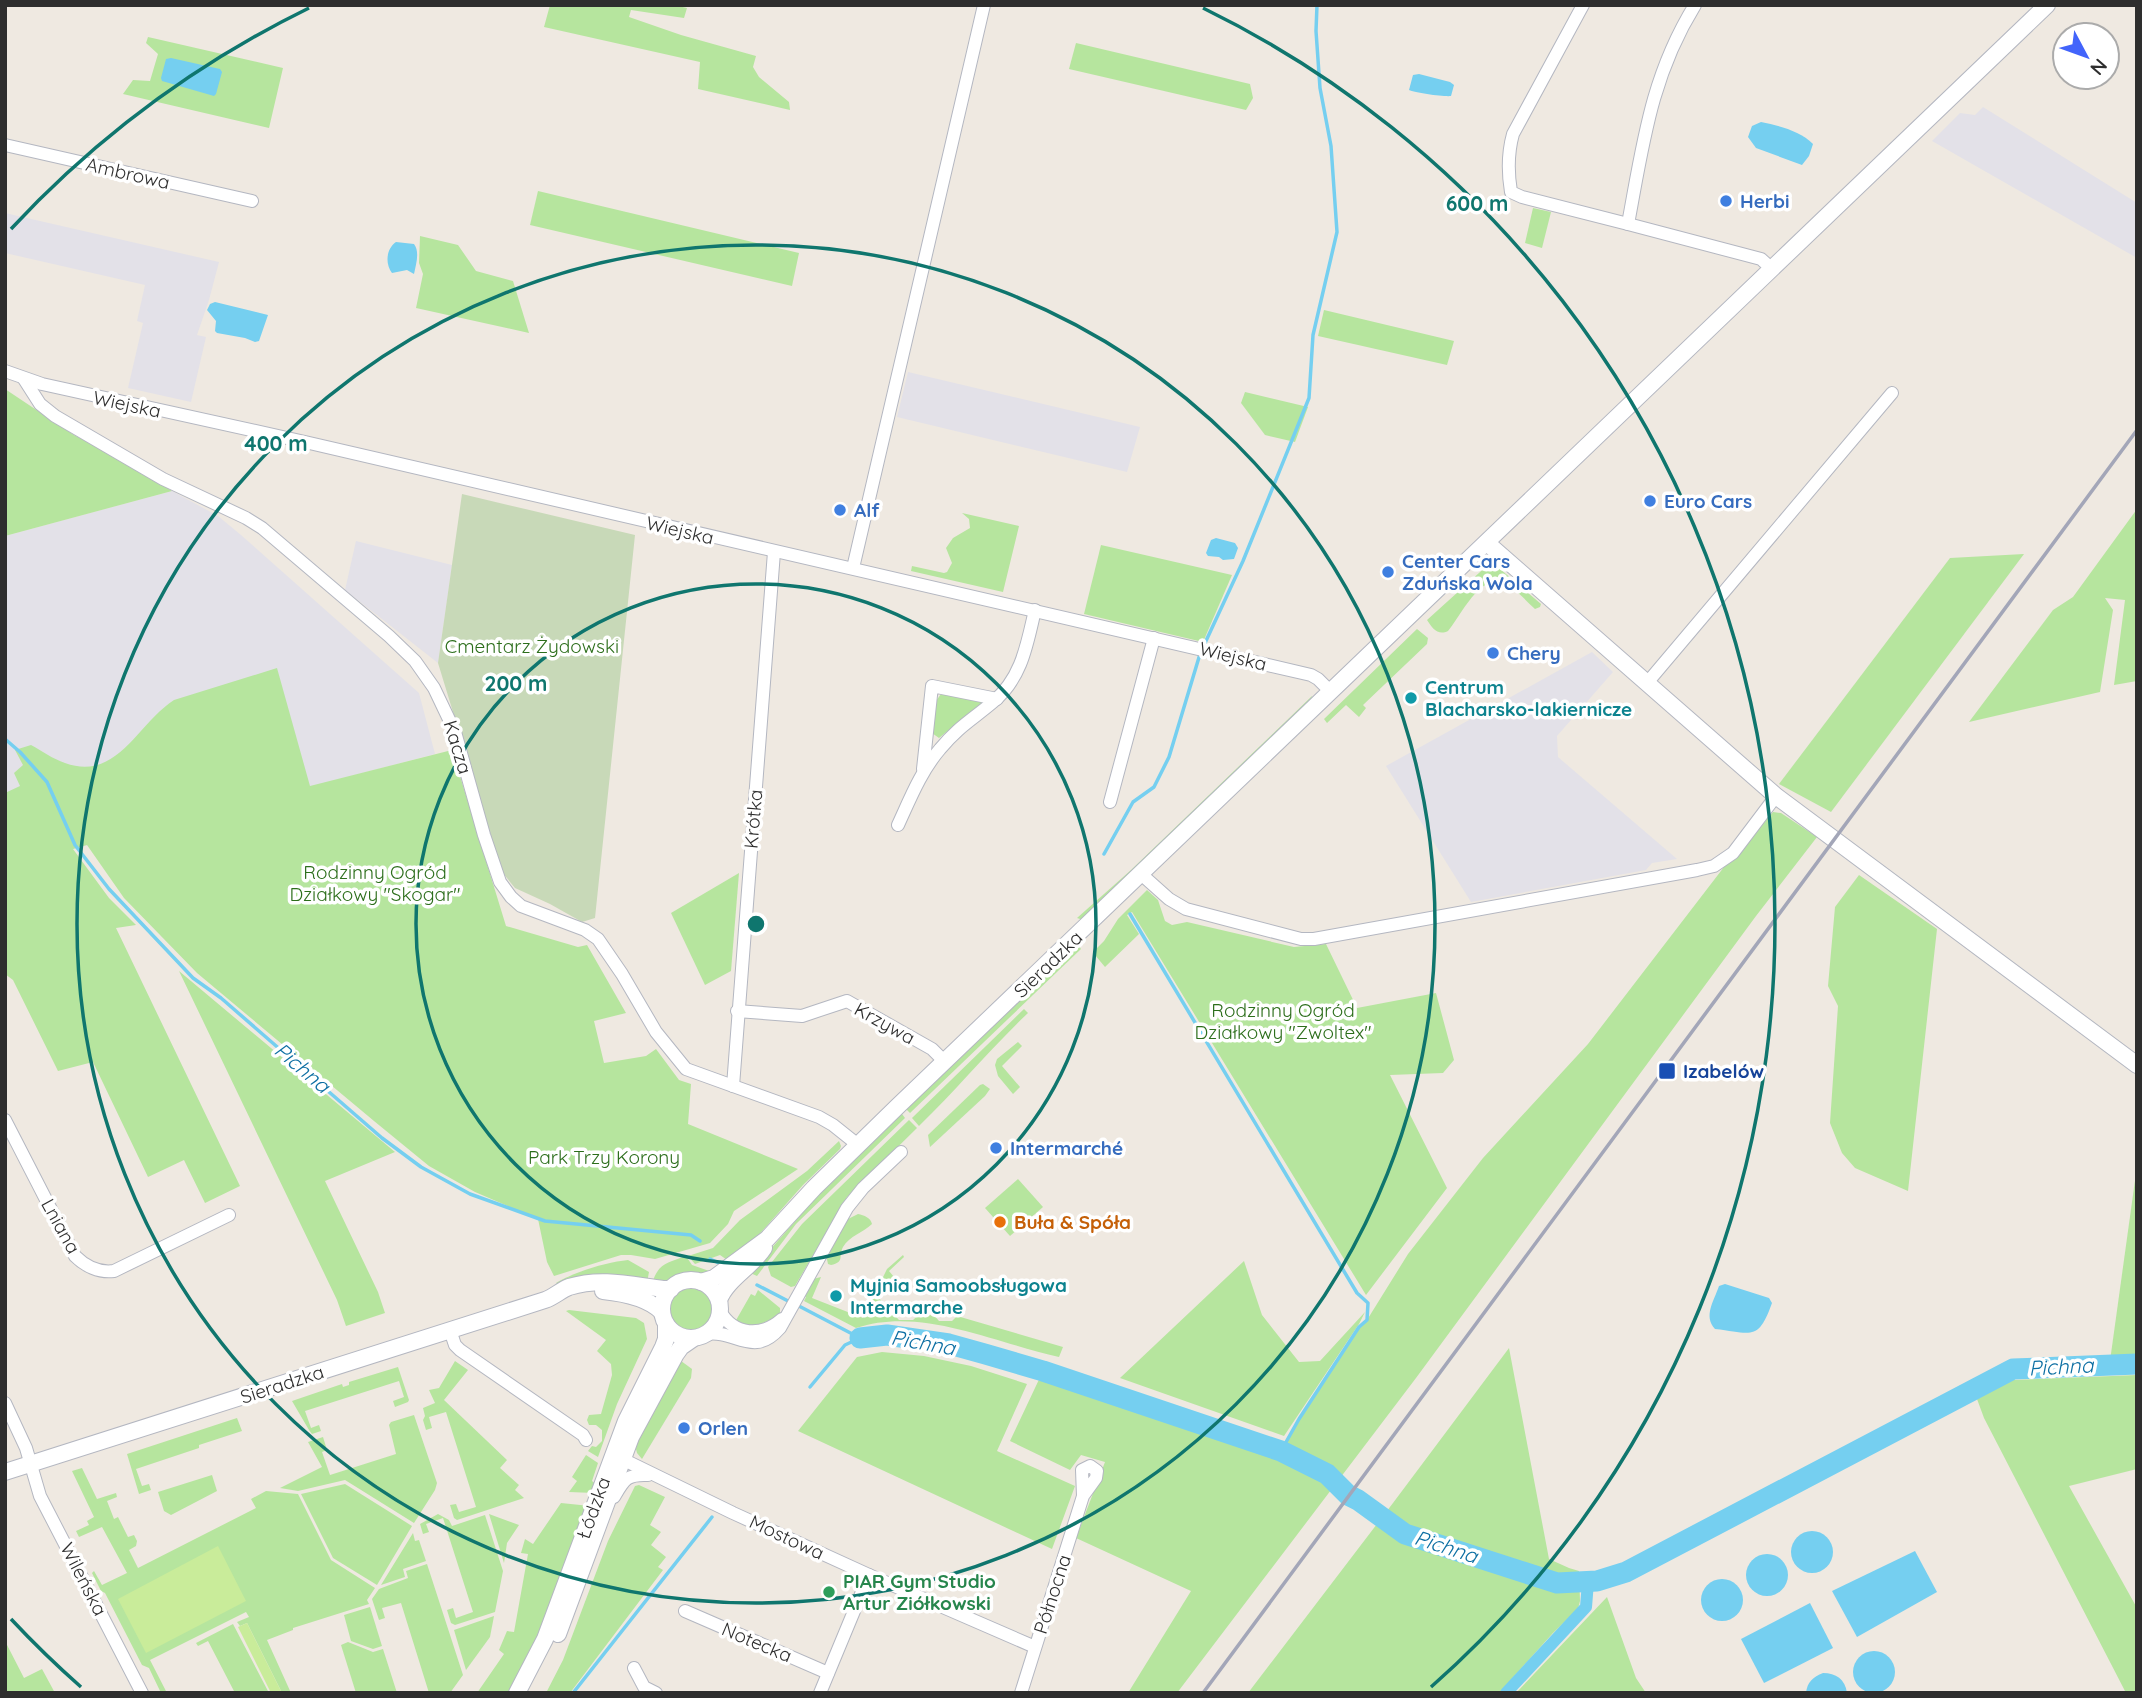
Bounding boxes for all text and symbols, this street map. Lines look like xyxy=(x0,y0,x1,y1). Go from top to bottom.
north arrow xyxy=(2051,21,2121,91)
text: N xyxy=(2085,54,2112,80)
street label: Ambrowa xyxy=(84,152,172,194)
place label: Herbi xyxy=(1740,189,1790,213)
text: 600 m xyxy=(1446,190,1508,216)
marker: Herbi xyxy=(1718,193,1734,209)
street label: Wiejska xyxy=(91,385,163,423)
text: 400 m xyxy=(244,430,308,456)
place label: Euro Cars xyxy=(1664,489,1752,513)
marker: Euro Cars xyxy=(1642,493,1658,509)
place label: Alf xyxy=(854,498,880,522)
marker: Alf xyxy=(832,502,848,518)
street label: Wiejska xyxy=(644,511,716,549)
place label: Center Cars Zduńska Wola xyxy=(1402,549,1533,595)
marker: Center Cars Zduńska Wola xyxy=(1380,564,1396,580)
park label: Cmentarz Żydowski xyxy=(445,634,619,658)
street label: Wiejska xyxy=(1197,636,1269,676)
place label: Chery xyxy=(1507,641,1561,665)
marker: Chery xyxy=(1485,645,1501,661)
text: 200 m xyxy=(485,670,547,696)
place label: Centrum Blacharsko-lakiernicze xyxy=(1425,675,1632,721)
marker: Centrum Blacharsko-lakiernicze xyxy=(1403,690,1419,706)
street label: Kacza xyxy=(439,717,477,777)
street label: Krótka xyxy=(738,788,768,850)
park label: Rodzinny Ogród Działkowy "Skogar" xyxy=(289,860,461,906)
centre of rings xyxy=(744,912,768,936)
street label: Sieradzka xyxy=(1009,925,1087,1003)
street label: Krzywa xyxy=(850,997,920,1049)
park label: Rodzinny Ogród Działkowy "Zwoltex" xyxy=(1194,998,1372,1044)
water label: Pichna xyxy=(270,1036,337,1099)
place label: Izabelów xyxy=(1683,1059,1764,1083)
marker: Izabelów xyxy=(1657,1061,1677,1081)
place label: Intermarché xyxy=(1010,1136,1123,1160)
marker: Intermarché xyxy=(988,1140,1004,1156)
park label: Park Trzy Korony xyxy=(528,1145,680,1169)
street label: Lniana xyxy=(36,1194,86,1258)
place label: Buła & Spóła xyxy=(1014,1210,1131,1234)
marker: Buła & Spóła xyxy=(992,1214,1008,1230)
place label: Myjnia Samoobsługowa Intermarche xyxy=(850,1273,1067,1319)
marker: Myjnia Samoobsługowa Intermarche xyxy=(828,1288,844,1304)
water label: Pichna xyxy=(889,1324,959,1361)
water label: Pichna xyxy=(2028,1351,2095,1381)
street label: Sieradzka xyxy=(237,1359,327,1409)
place label: Orlen xyxy=(698,1416,748,1440)
marker: Orlen xyxy=(676,1420,692,1436)
street label: Łódzka xyxy=(571,1473,615,1543)
street label: Mostowa xyxy=(746,1509,828,1565)
water label: Pichna xyxy=(1412,1524,1482,1569)
street label: Wileńska xyxy=(55,1538,113,1620)
street label: Północna xyxy=(1028,1551,1076,1637)
place label: PIAR Gym Studio Artur Ziółkowski xyxy=(843,1569,996,1615)
marker: PIAR Gym Studio Artur Ziółkowski xyxy=(821,1584,837,1600)
street label: Notecka xyxy=(718,1617,796,1667)

